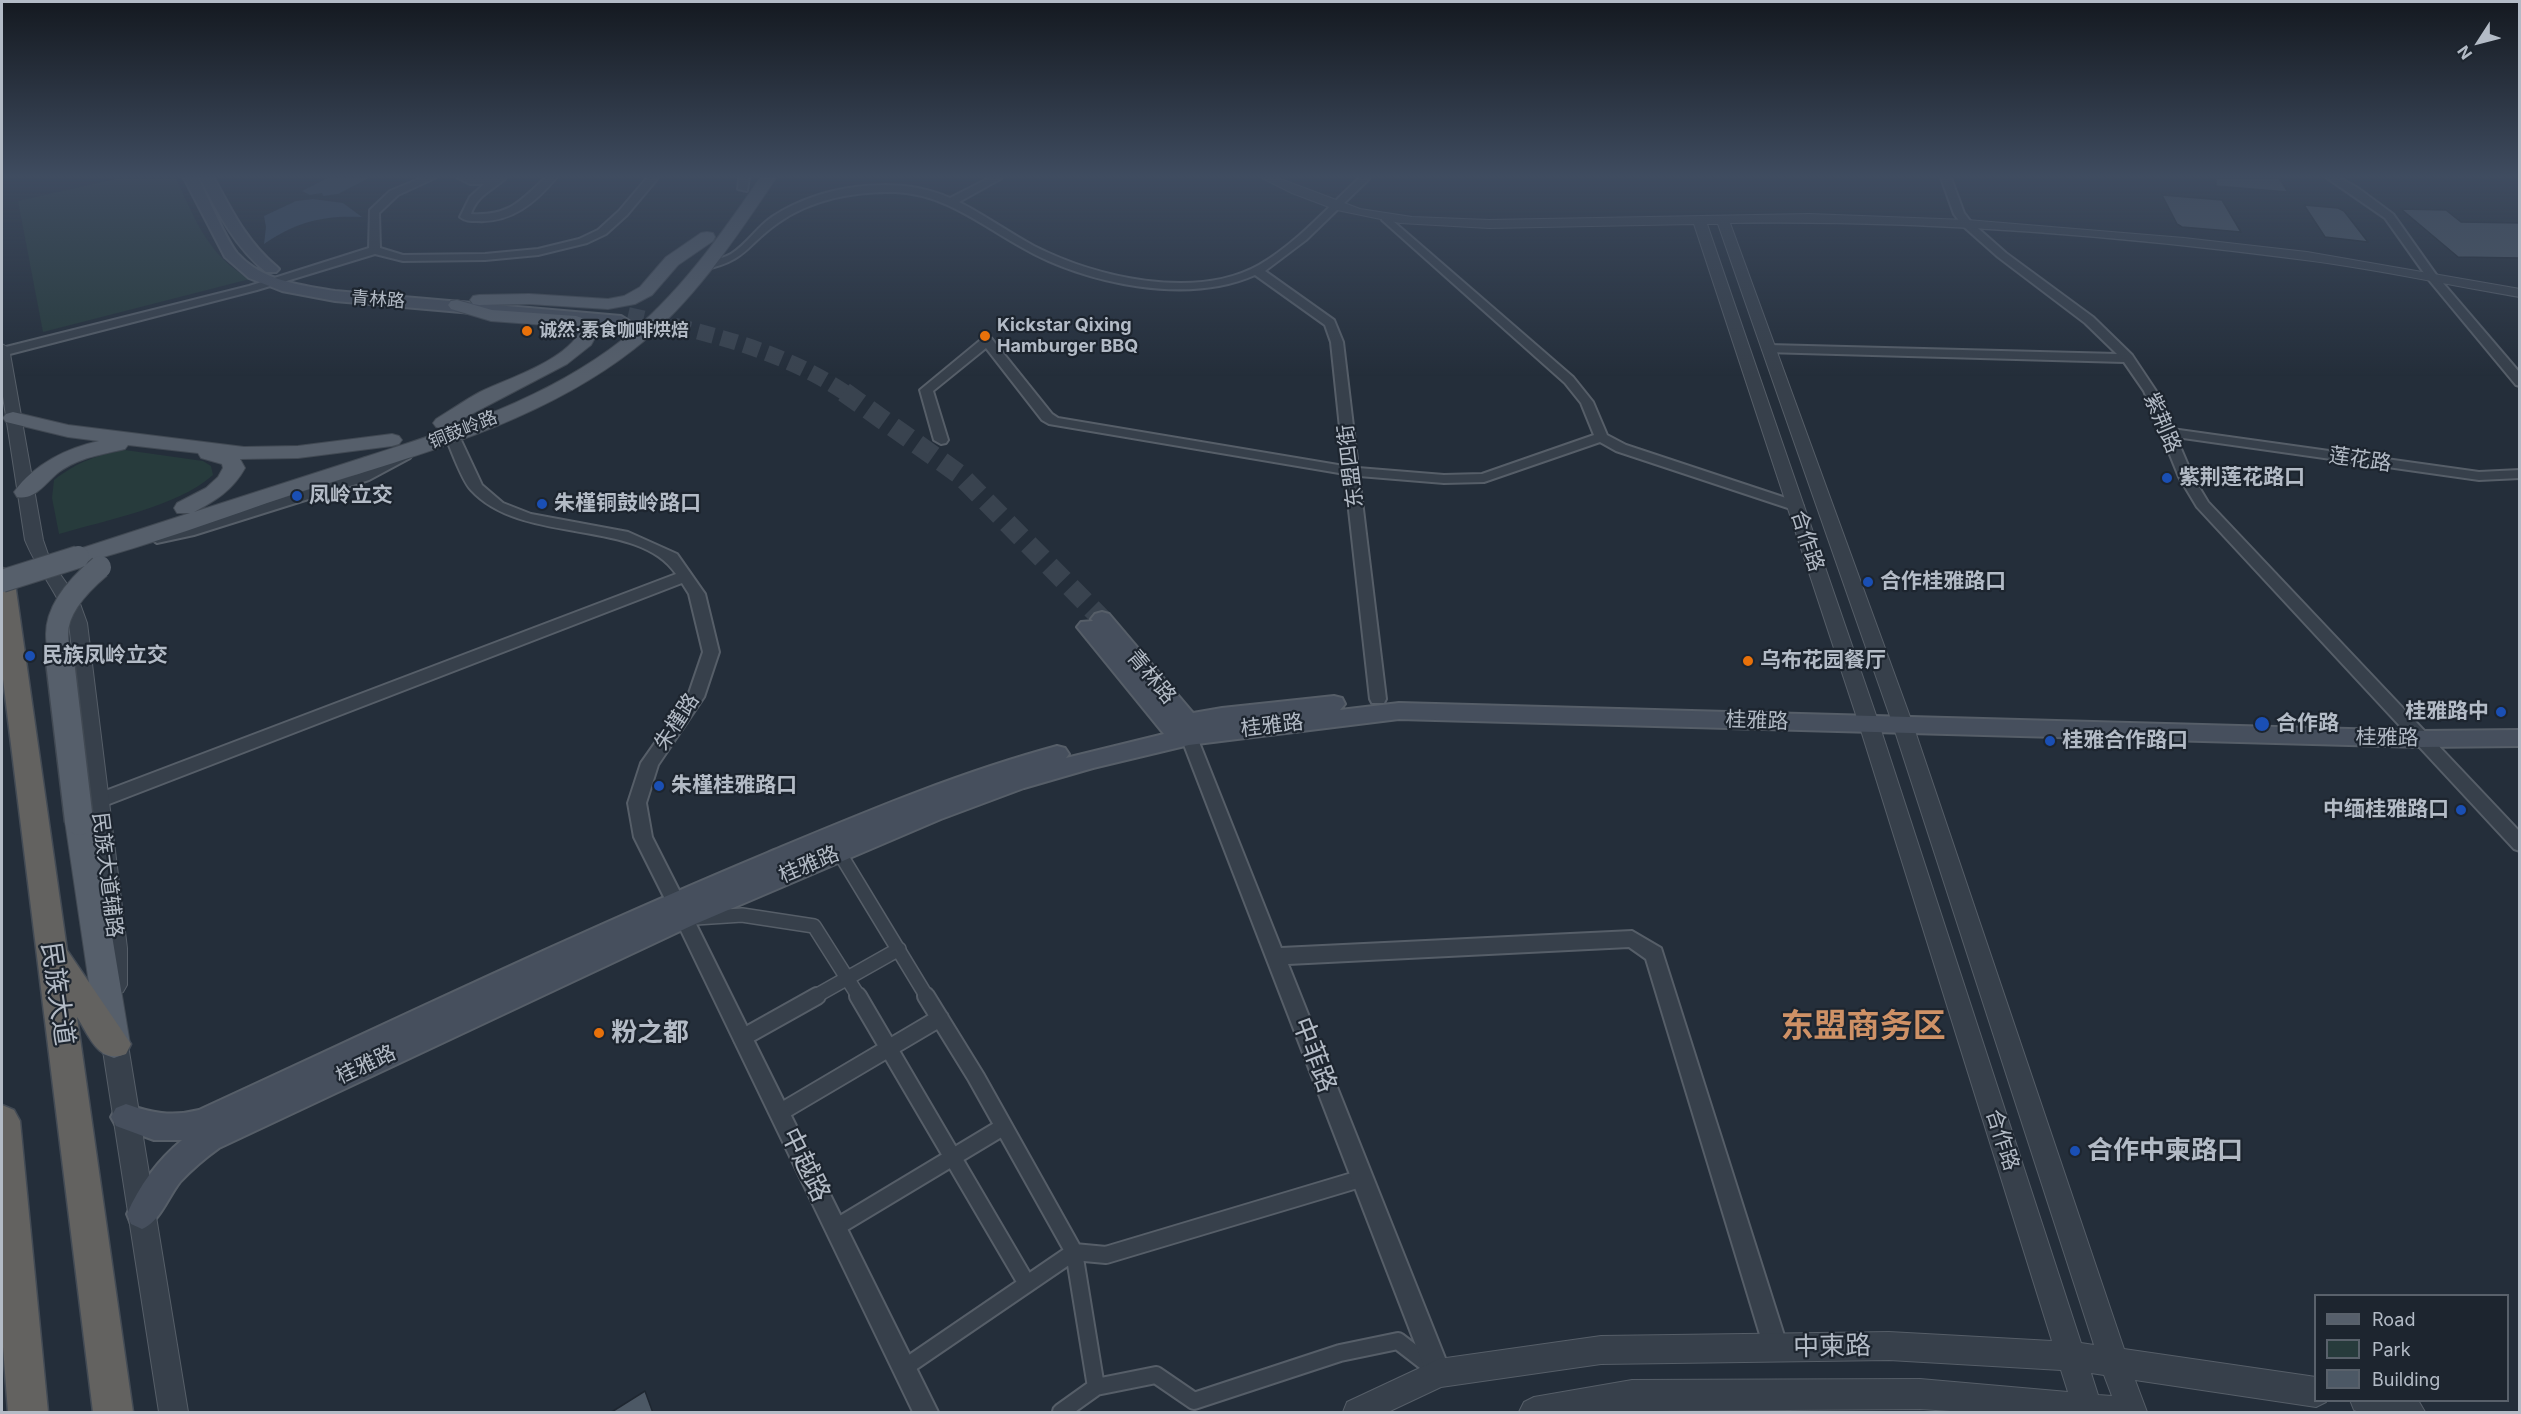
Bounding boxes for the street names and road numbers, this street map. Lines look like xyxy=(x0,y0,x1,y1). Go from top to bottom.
street label: 青林路 xyxy=(350,287,406,313)
street label: 紫荆路 xyxy=(2138,389,2186,457)
street label: 铜鼓岭路 xyxy=(426,407,500,453)
street label: 东盟四街 xyxy=(1333,423,1369,509)
street label: 莲花路 xyxy=(2327,443,2393,477)
street label: 合作路 xyxy=(1785,507,1829,575)
street label: 青林路 xyxy=(1121,645,1181,709)
street label: 朱槿路 xyxy=(649,689,705,755)
street label: 桂雅路 xyxy=(1725,707,1789,735)
street label: 桂雅路 xyxy=(1239,710,1305,742)
street label: 桂雅路 xyxy=(2355,725,2419,751)
street label: 民族大道辅路 xyxy=(87,811,127,939)
street label: 桂雅路 xyxy=(775,841,843,889)
street label: 民族大道 xyxy=(34,940,80,1048)
street label: 中菲路 xyxy=(1285,1013,1343,1097)
street label: 桂雅路 xyxy=(332,1040,400,1090)
street label: 合作路 xyxy=(1980,1106,2024,1174)
street label: 中越路 xyxy=(774,1123,836,1207)
street label: 中柬路 xyxy=(1793,1331,1871,1363)

